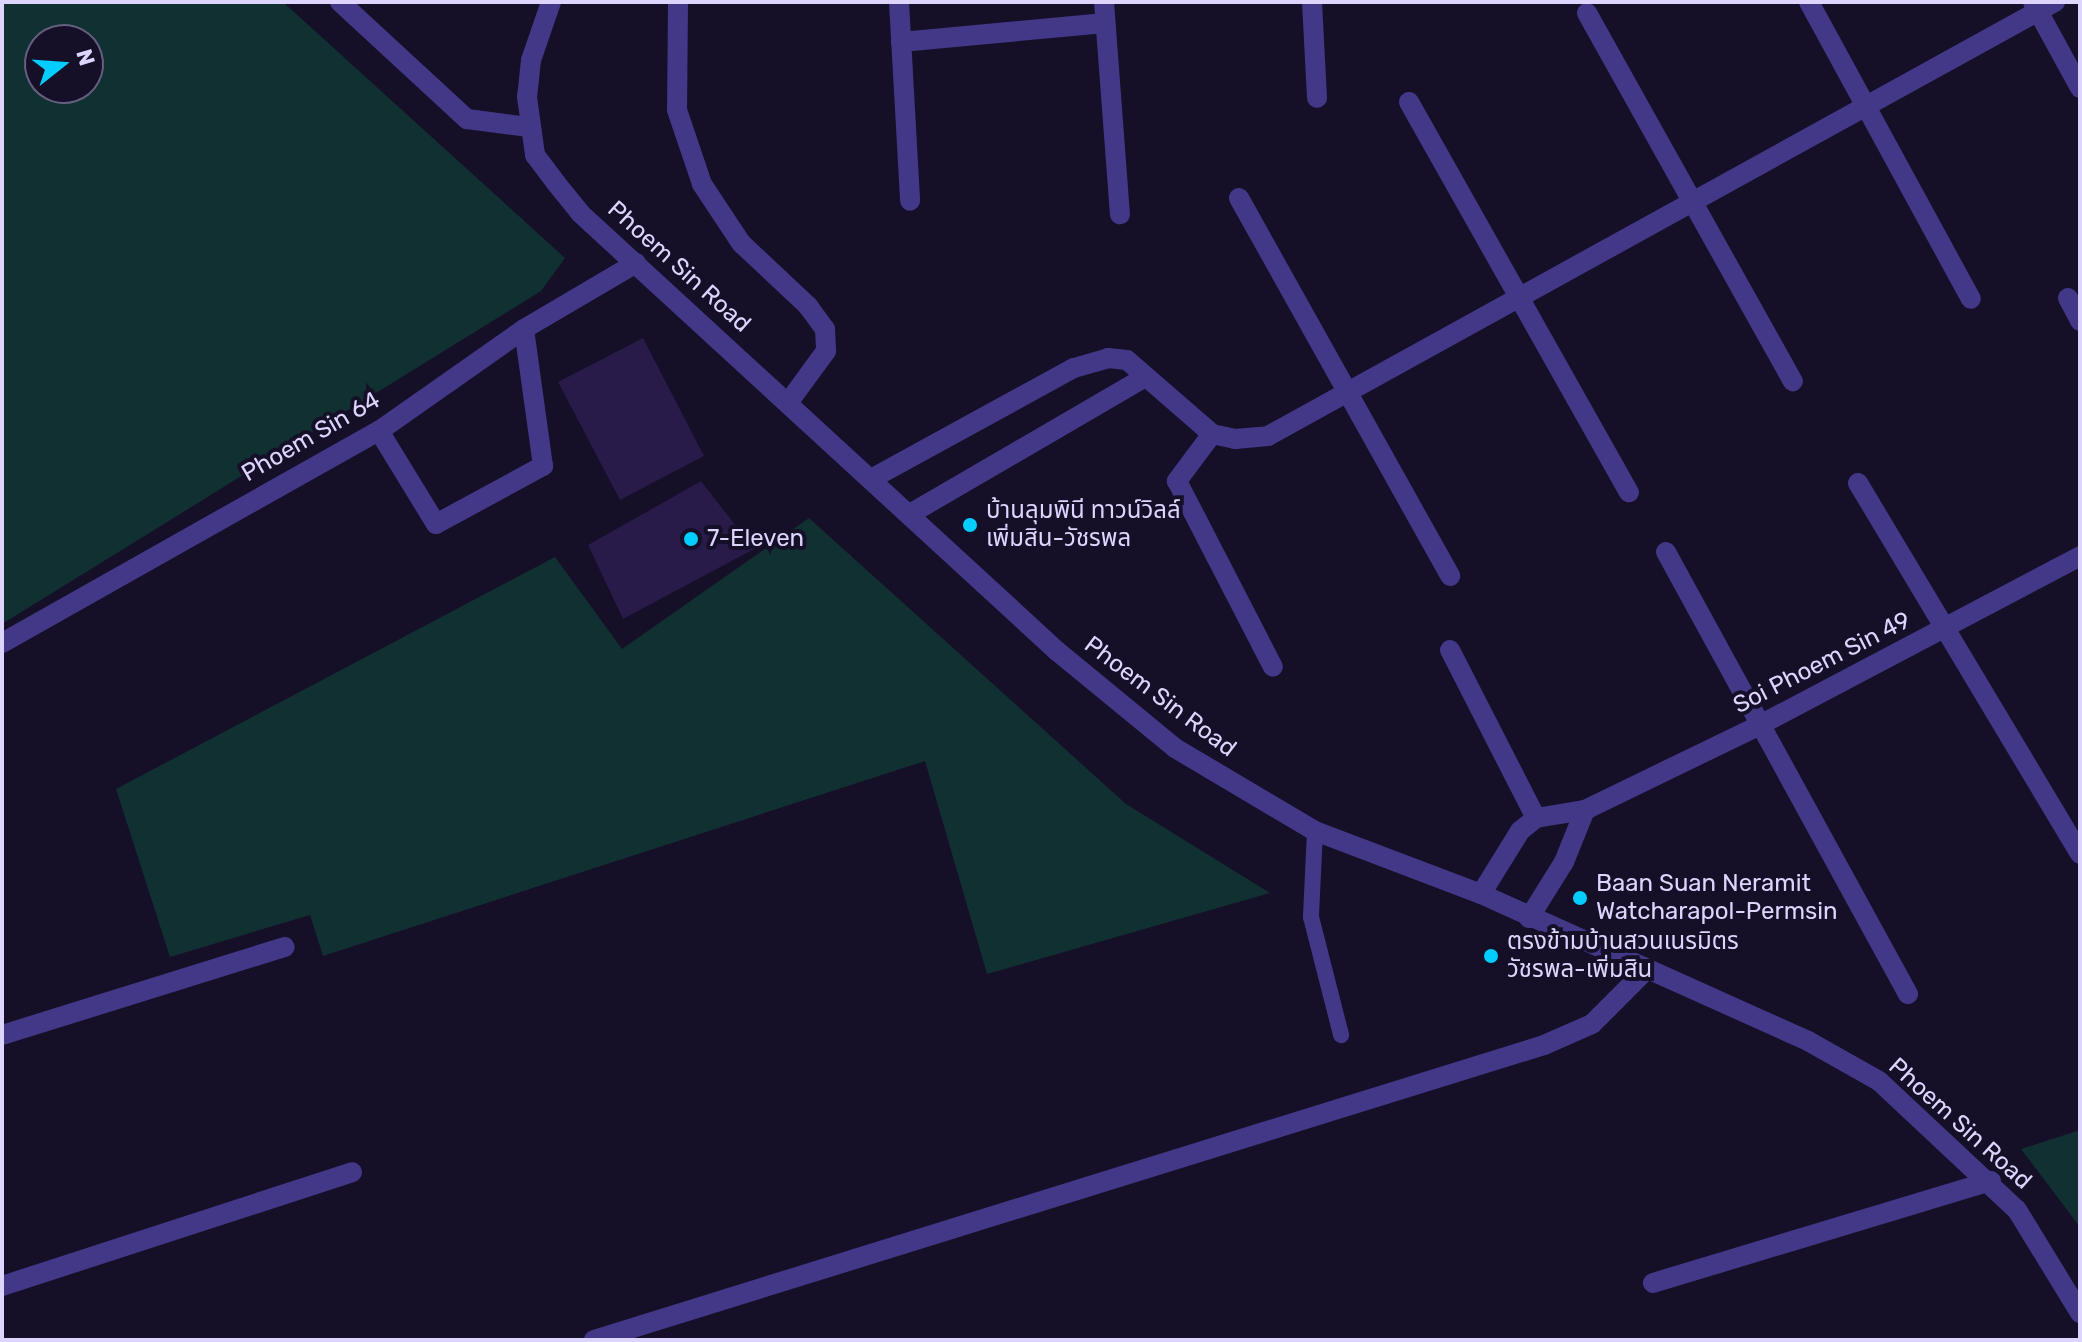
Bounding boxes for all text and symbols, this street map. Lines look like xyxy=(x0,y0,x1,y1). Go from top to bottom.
north arrow xyxy=(24,24,104,104)
text: N xyxy=(70,46,101,69)
street label: Phoem Sin Road xyxy=(602,195,756,339)
street label: Phoem Sin 64 xyxy=(237,386,385,488)
place label: บ้านลุมพินี ทาวน์วิลล์ เพิ่มสิน-วัชรพล xyxy=(986,497,1181,553)
marker: บ้านลุมพินี ทาวน์วิลล์ เพิ่มสิน-วัชรพล xyxy=(961,516,979,534)
place label: 7-Eleven xyxy=(707,525,804,553)
marker: 7-Eleven xyxy=(682,530,700,548)
street label: Soi Phoem Sin 49 xyxy=(1729,606,1915,720)
street label: Phoem Sin Road xyxy=(1078,631,1242,763)
place label: Baan Suan Neramit Watcharapol-Permsin xyxy=(1596,870,1838,926)
marker: Baan Suan Neramit Watcharapol-Permsin xyxy=(1571,889,1589,907)
place label: ตรงข้ามบ้านสวนเนรมิตร วัชรพล-เพิ่มสิน xyxy=(1507,928,1739,984)
marker: ตรงข้ามบ้านสวนเนรมิตร วัชรพล-เพิ่มสิน xyxy=(1482,947,1500,965)
street label: Phoem Sin Road xyxy=(1883,1052,2037,1196)

